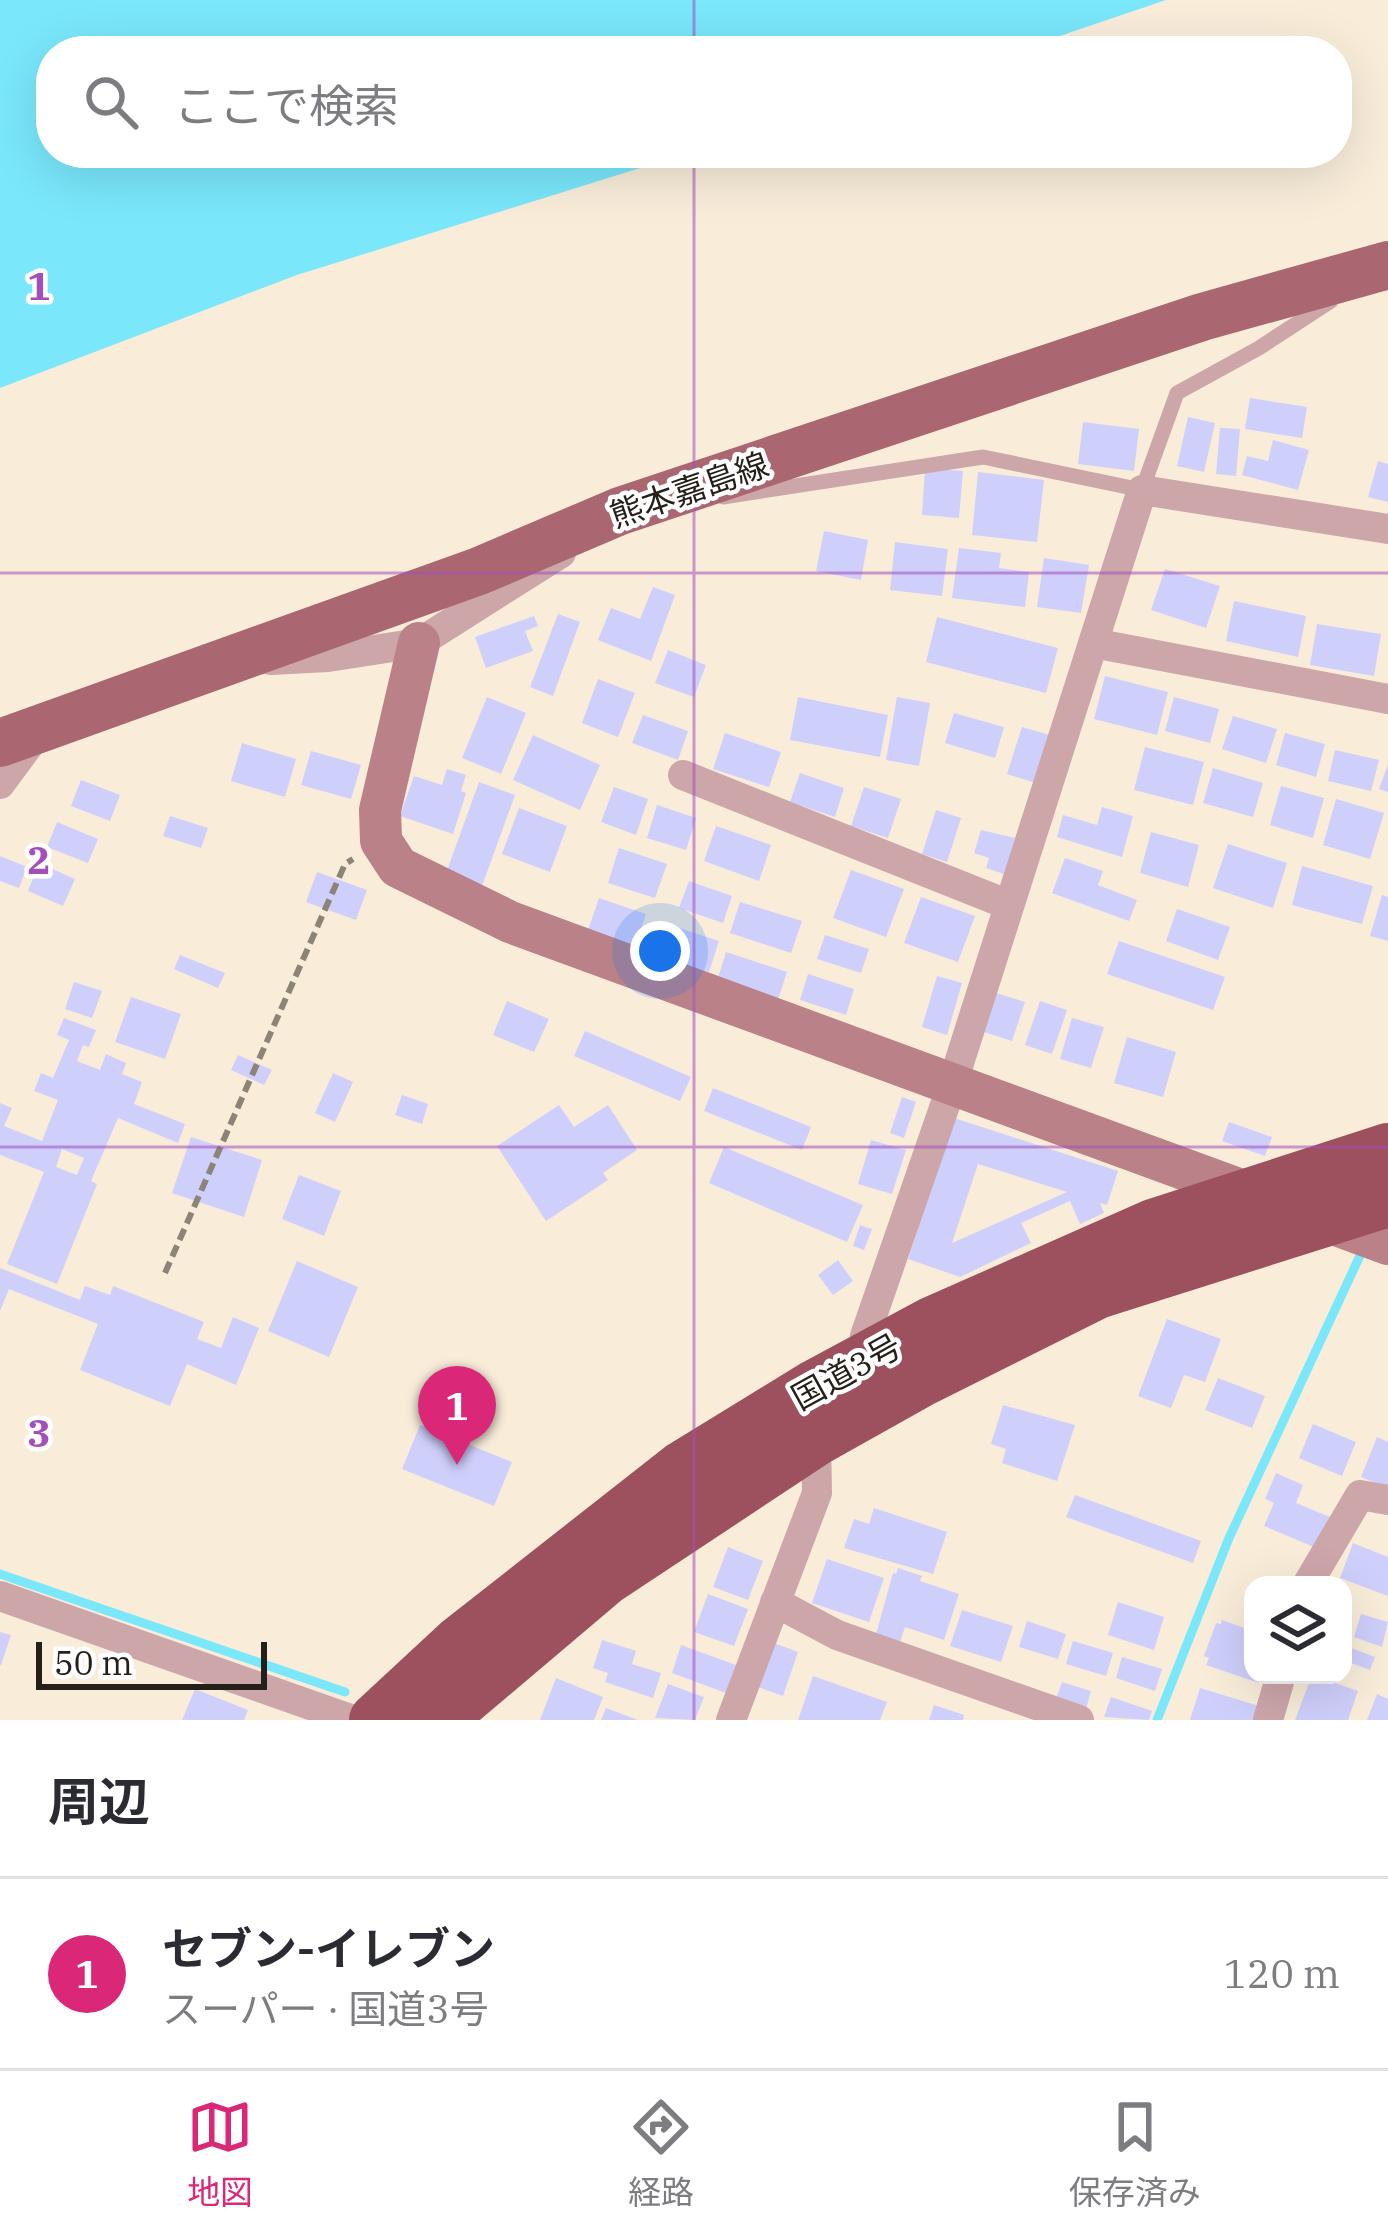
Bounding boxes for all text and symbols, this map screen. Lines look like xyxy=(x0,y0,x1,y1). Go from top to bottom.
search box xyxy=(36,36,1352,168)
icon: search xyxy=(78,69,144,135)
text: ここで検索 xyxy=(174,76,399,134)
text: 1 xyxy=(27,260,51,311)
street label: 熊本嘉島線 xyxy=(604,442,774,536)
text: 2 xyxy=(27,834,51,885)
your location xyxy=(630,921,690,981)
street label: 国道3号 xyxy=(784,1323,908,1419)
pin: 1 xyxy=(418,1366,496,1465)
text: 3 xyxy=(27,1407,51,1458)
map controls xyxy=(1244,1576,1352,1684)
button: layers xyxy=(1244,1576,1352,1684)
scale bar xyxy=(36,1636,267,1689)
text: 50 m xyxy=(54,1641,133,1684)
text: 周辺 xyxy=(48,1768,150,1834)
text: セブン-イレブン xyxy=(162,1919,495,1977)
text: 1 xyxy=(75,1948,99,1999)
text: 120 m xyxy=(1224,1948,1340,1999)
text: スーパー · 国道3号 xyxy=(162,1983,489,2034)
tab: 地図 xyxy=(187,2094,253,2214)
tab: 経路 xyxy=(628,2094,694,2214)
tab: 保存済み xyxy=(1069,2094,1201,2214)

